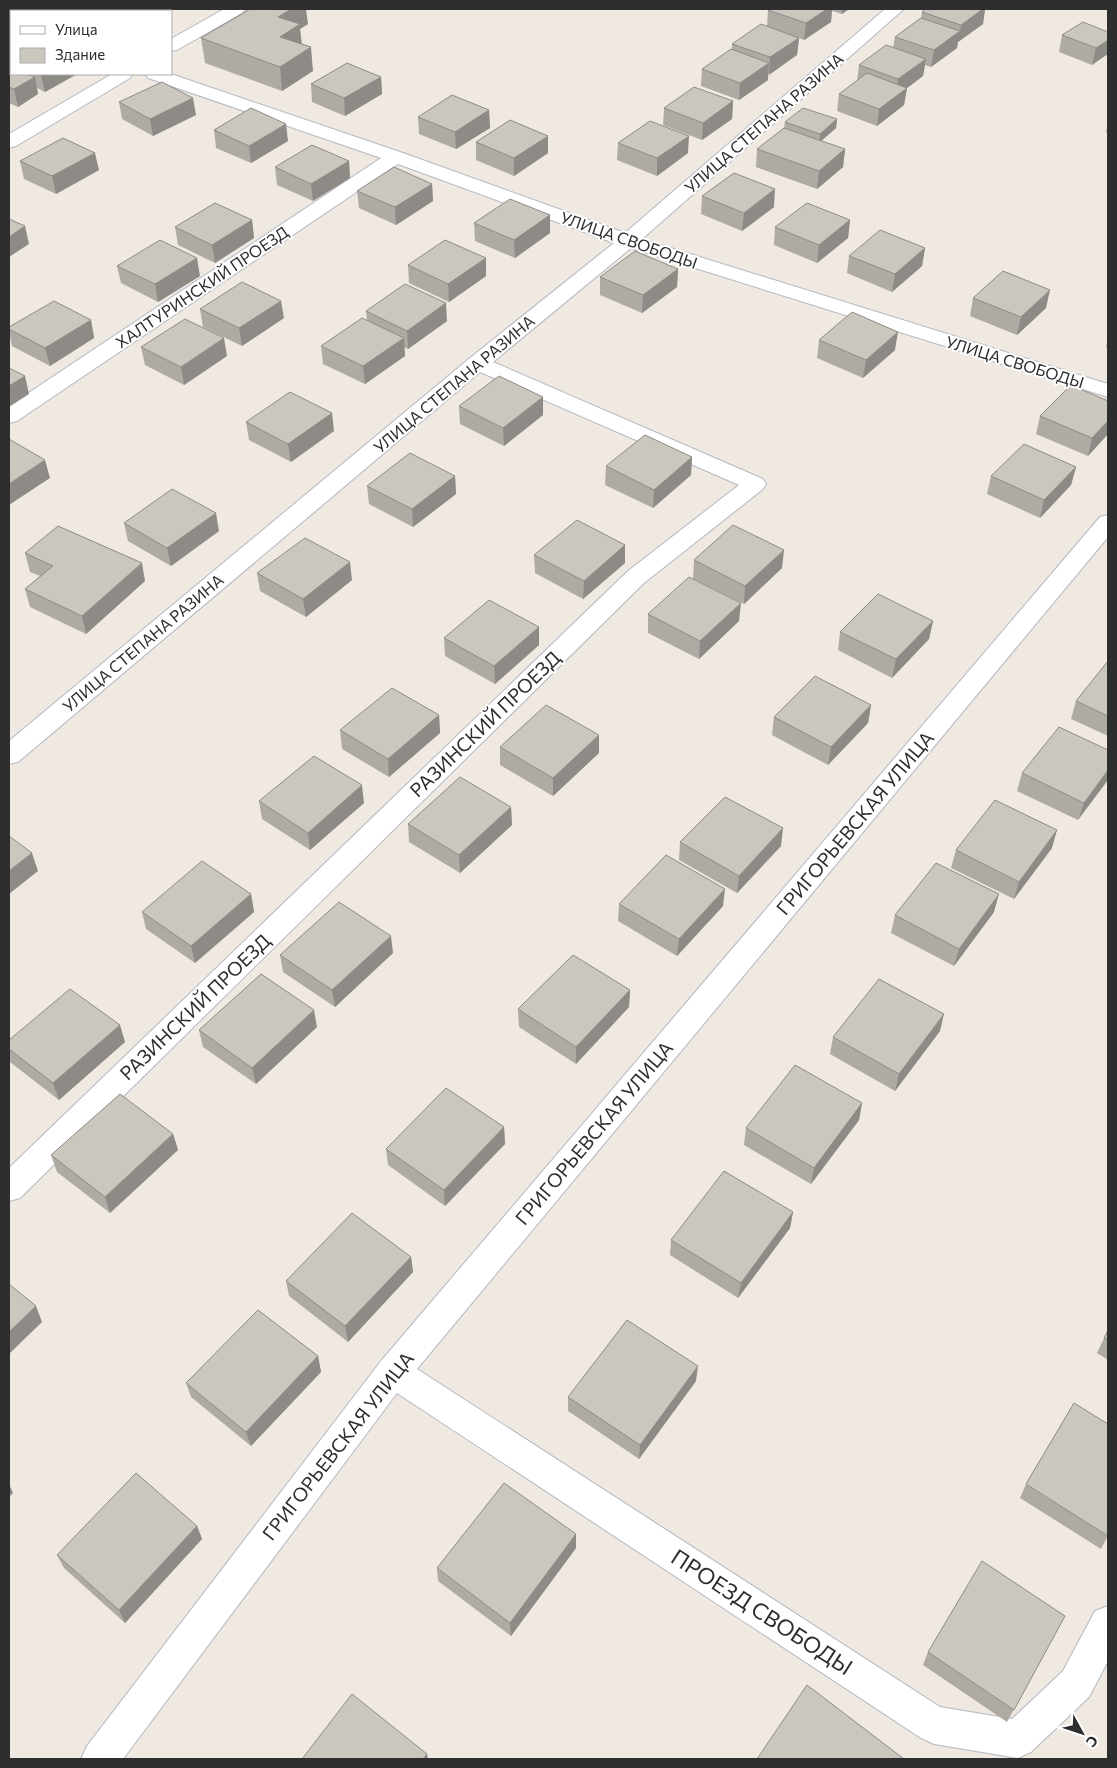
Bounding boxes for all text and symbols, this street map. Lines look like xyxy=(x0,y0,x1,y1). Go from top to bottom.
legend xyxy=(10,10,172,75)
text: Улица xyxy=(55,20,97,38)
text: Здание xyxy=(55,45,105,63)
street label: УЛИЦА СТЕПАНА РАЗИНА xyxy=(680,49,847,197)
street label: УЛИЦА СВОБОДЫ xyxy=(558,207,700,272)
street label: ХАЛТУРИНСКИЙ ПРОЕЗД xyxy=(112,221,292,352)
street label: УЛИЦА СТЕПАНА РАЗИНА xyxy=(369,311,538,456)
street label: УЛИЦА СВОБОДЫ xyxy=(944,331,1087,392)
street label: УЛИЦА СТЕПАНА РАЗИНА xyxy=(58,570,227,715)
street label: РАЗИНСКИЙ ПРОЕЗД xyxy=(405,646,565,801)
street label: ГРИГОРЬЕВСКАЯ УЛИЦА xyxy=(771,726,938,919)
street label: РАЗИНСКИЙ ПРОЕЗД xyxy=(115,929,275,1084)
street label: ГРИГОРЬЕВСКАЯ УЛИЦА xyxy=(510,1036,677,1229)
street label: ГРИГОРЬЕВСКАЯ УЛИЦА xyxy=(257,1347,418,1544)
street label: ПРОЕЗД СВОБОДЫ xyxy=(666,1543,858,1680)
north arrow xyxy=(1057,1708,1107,1758)
text: С xyxy=(1083,1733,1102,1751)

